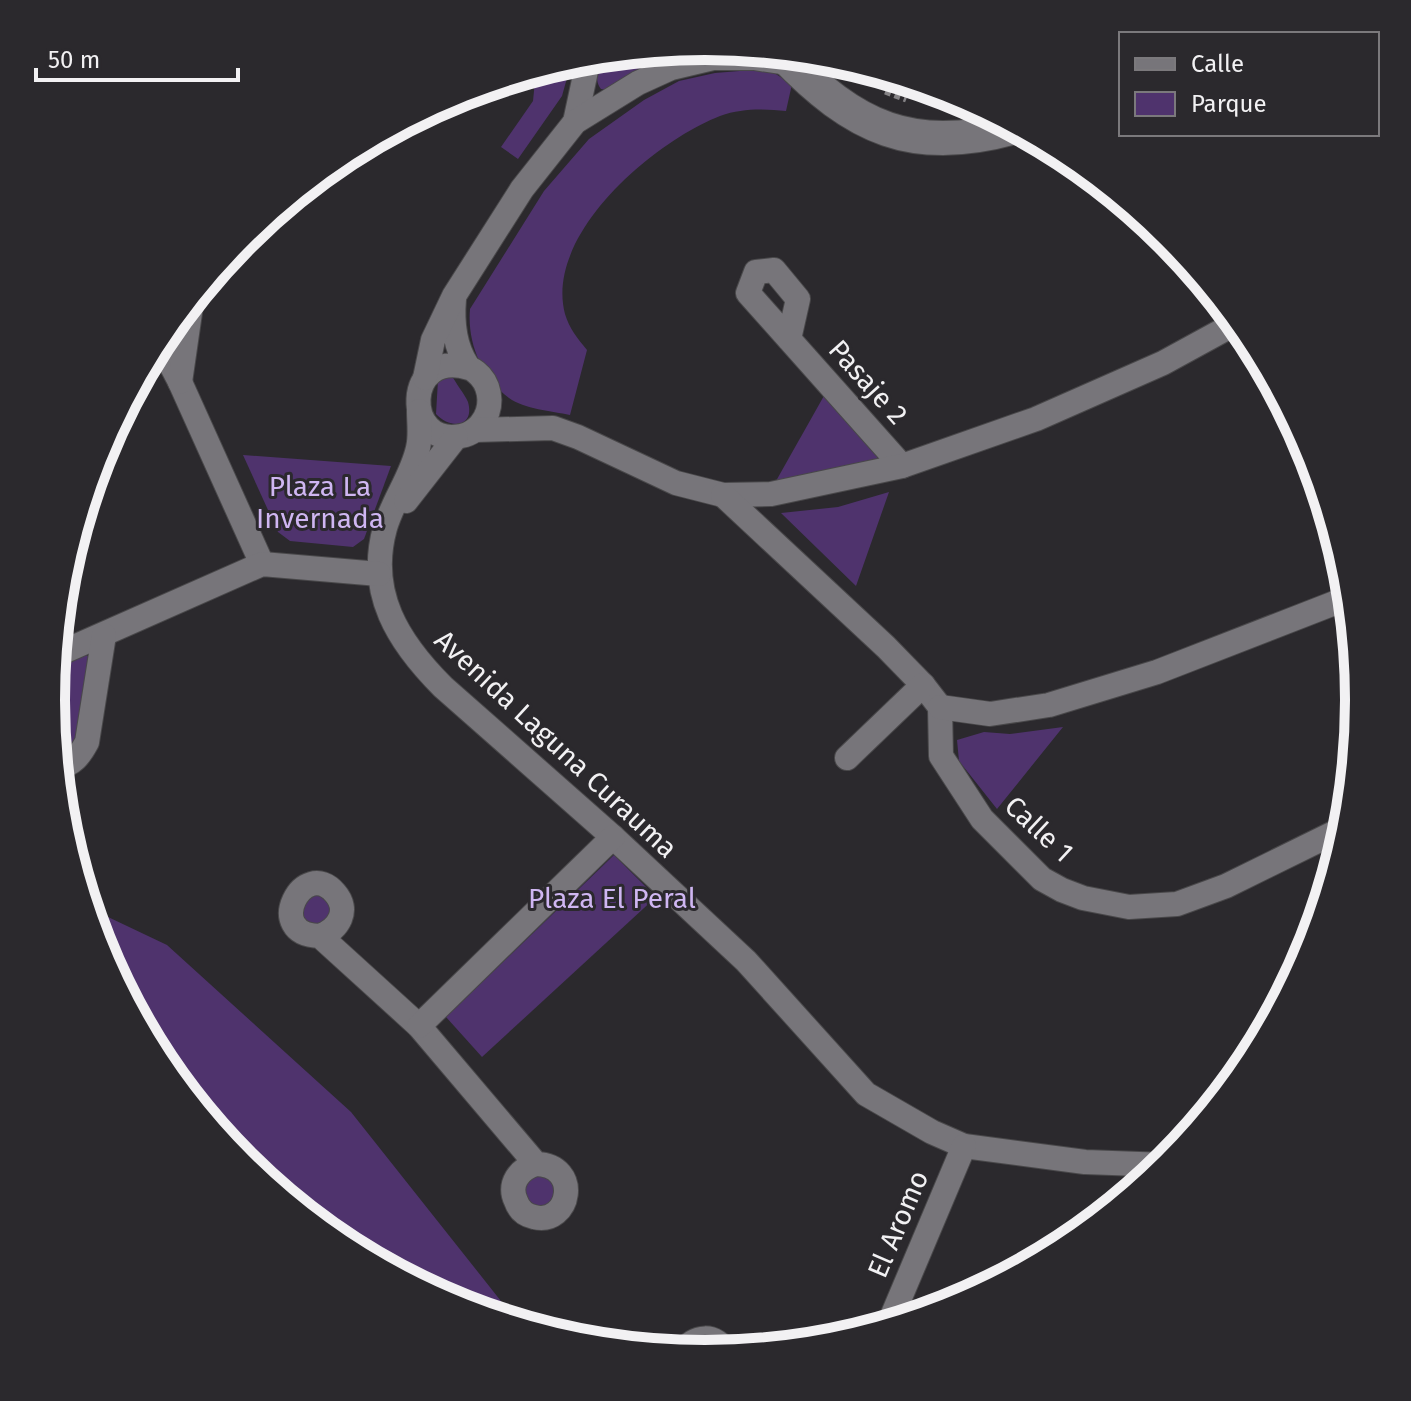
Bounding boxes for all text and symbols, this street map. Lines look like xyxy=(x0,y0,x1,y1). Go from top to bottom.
scale bar xyxy=(36,32,238,82)
legend xyxy=(1119,32,1379,136)
text: 50 m xyxy=(48,46,100,74)
text: Calle xyxy=(1191,50,1244,78)
text: Parque xyxy=(1191,90,1267,118)
street label: Pasaje 2 xyxy=(822,333,914,431)
park label: Plaza La Invernada xyxy=(256,470,384,535)
street label: Avenida Laguna Curauma xyxy=(428,623,684,865)
street label: Calle 1 xyxy=(998,789,1080,869)
park label: Plaza El Peral xyxy=(528,882,696,915)
street label: El Aromo xyxy=(861,1165,935,1283)

